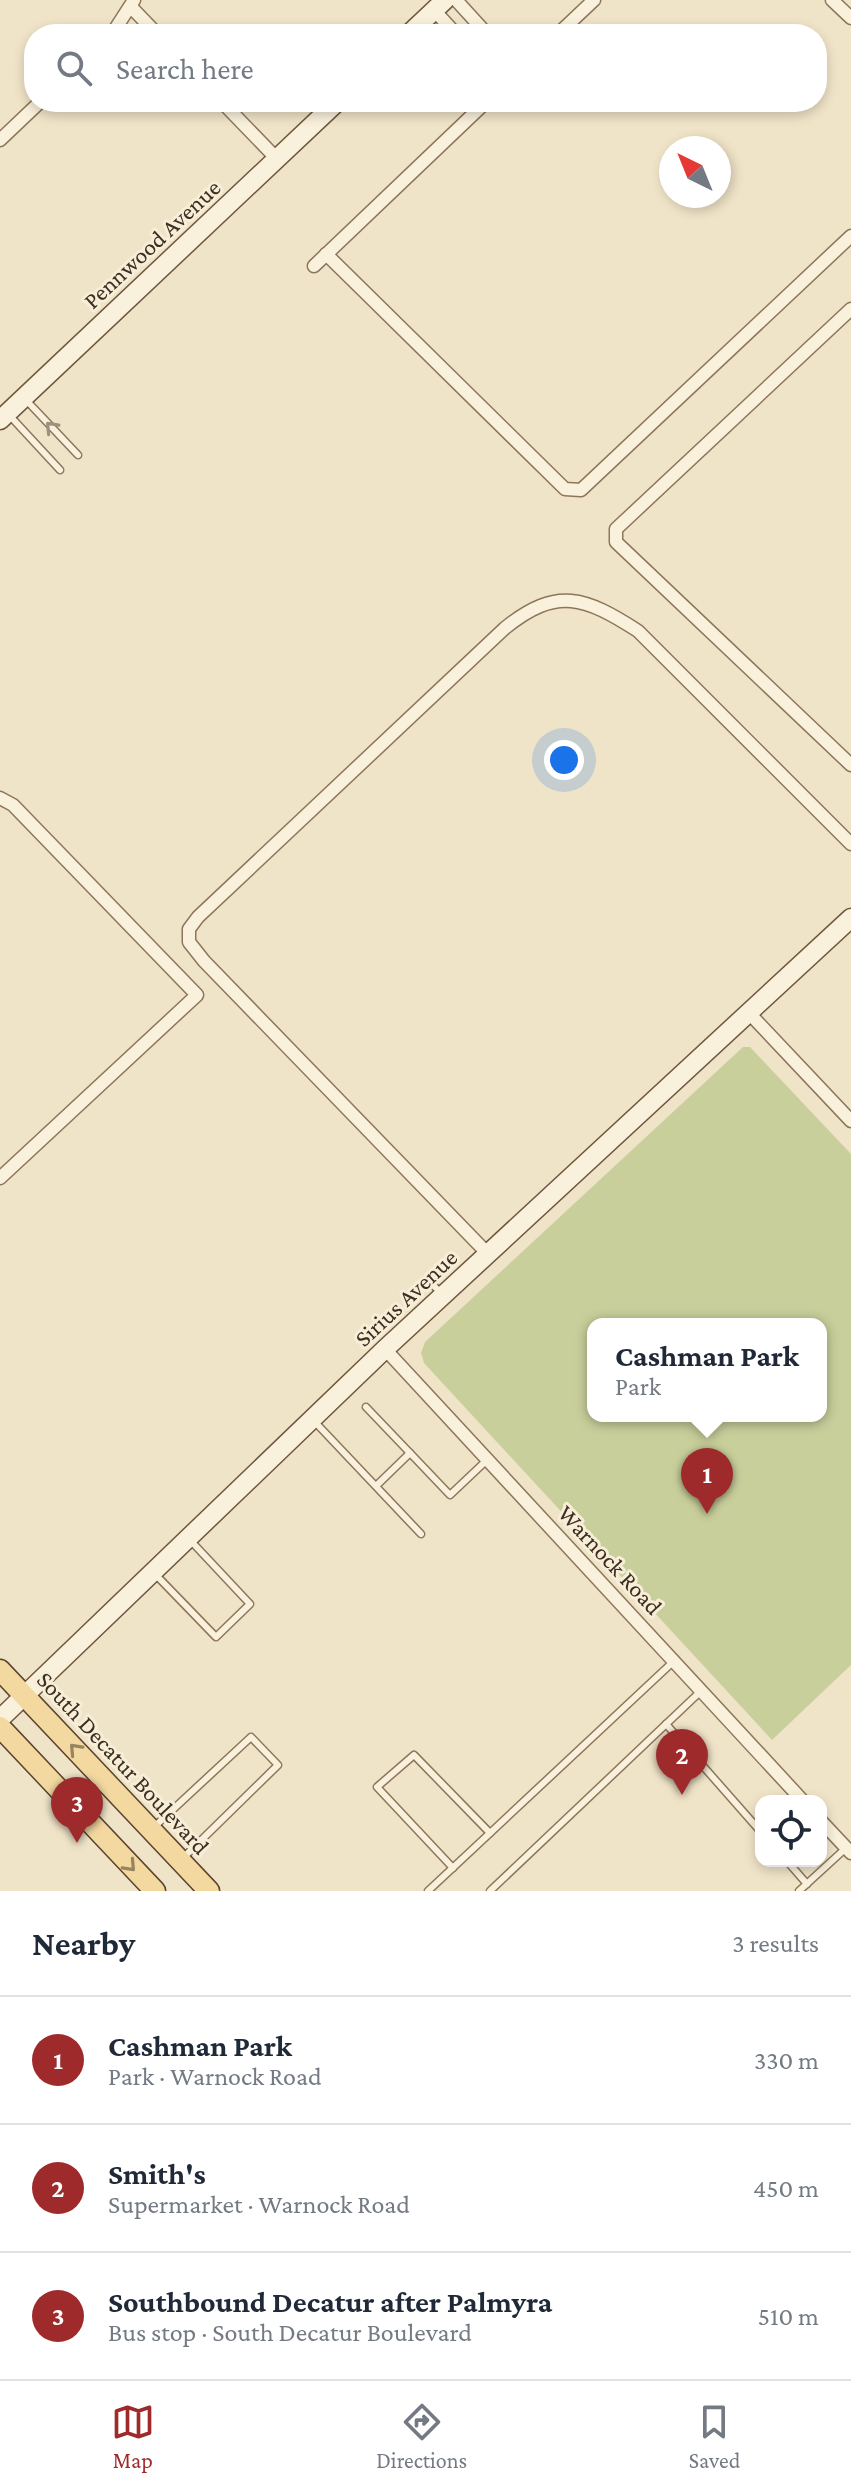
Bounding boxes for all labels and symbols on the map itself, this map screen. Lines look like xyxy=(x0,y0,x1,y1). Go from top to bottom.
north arrow xyxy=(659,136,731,208)
street label: Pennwood Avenue xyxy=(78,173,226,314)
one-way arrow xyxy=(46,421,60,436)
your location xyxy=(544,740,584,780)
street label: Sirius Avenue xyxy=(349,1244,462,1352)
pin: 1 xyxy=(681,1448,733,1514)
street label: Warnock Road xyxy=(553,1499,668,1620)
street label: South Decatur Boulevard xyxy=(32,1666,215,1860)
pin: 2 xyxy=(656,1729,708,1795)
one-way arrow xyxy=(71,1744,85,1759)
pin: 3 xyxy=(51,1777,103,1843)
one-way arrow xyxy=(121,1856,135,1871)

